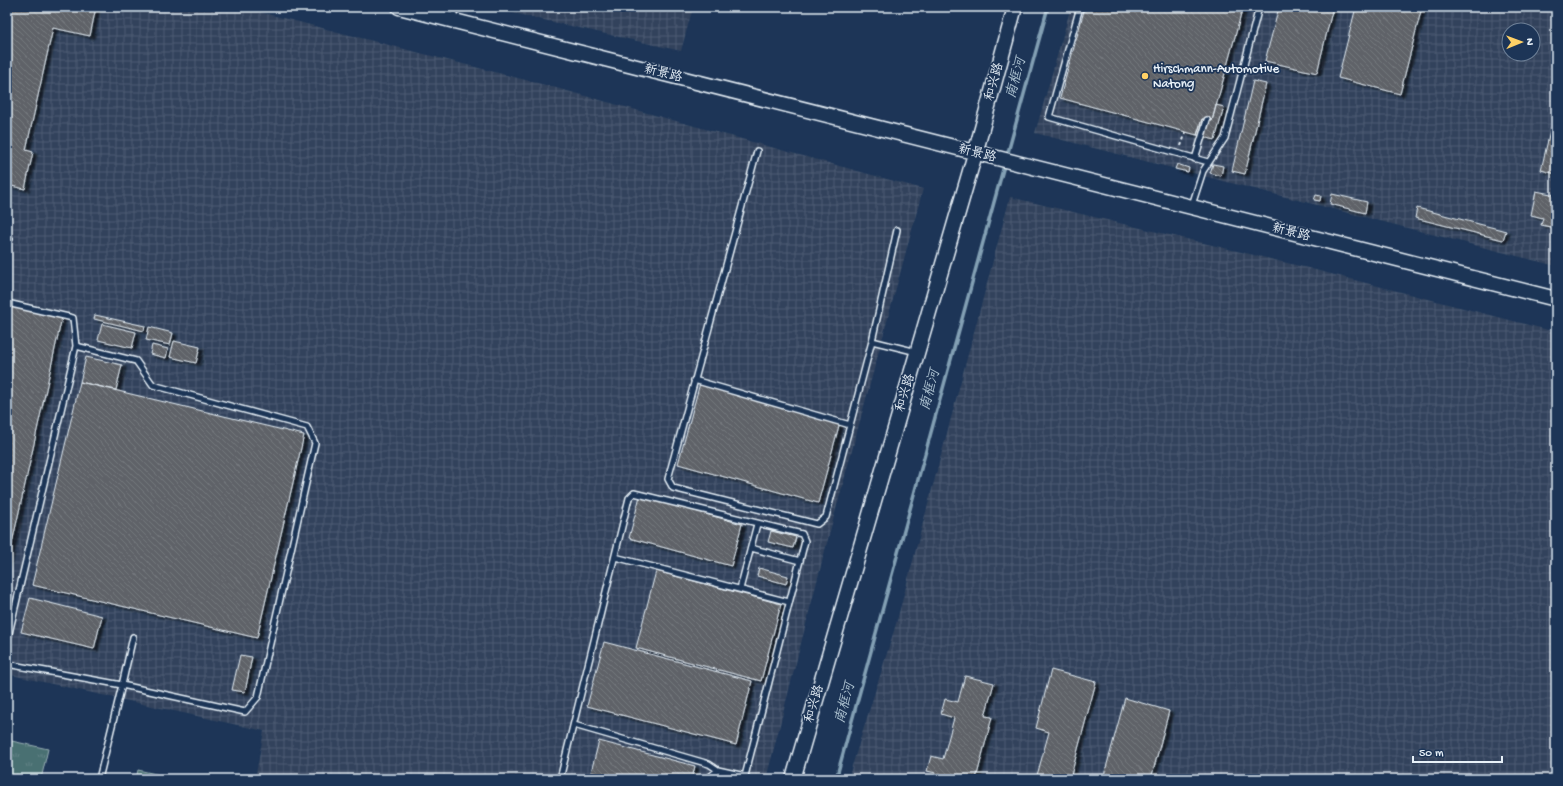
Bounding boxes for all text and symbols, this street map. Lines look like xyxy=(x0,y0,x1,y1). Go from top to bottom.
north arrow xyxy=(1501,22,1541,62)
text: N xyxy=(1523,38,1535,46)
water label: 南框河 xyxy=(1002,53,1031,100)
street label: 新景路 xyxy=(642,61,684,86)
street label: 和兴路 xyxy=(982,61,1007,103)
place label: Hirschmann-Automotive Natong xyxy=(1153,62,1280,92)
marker: Hirschmann-Automotive Natong xyxy=(1140,71,1150,81)
street label: 新景路 xyxy=(956,141,998,166)
street label: 新景路 xyxy=(1270,220,1312,245)
water label: 南框河 xyxy=(916,365,945,412)
street label: 和兴路 xyxy=(892,372,919,414)
water label: 南框河 xyxy=(831,678,860,725)
street label: 和兴路 xyxy=(801,683,828,725)
scale bar xyxy=(1413,738,1502,764)
text: 50 m xyxy=(1419,747,1444,761)

